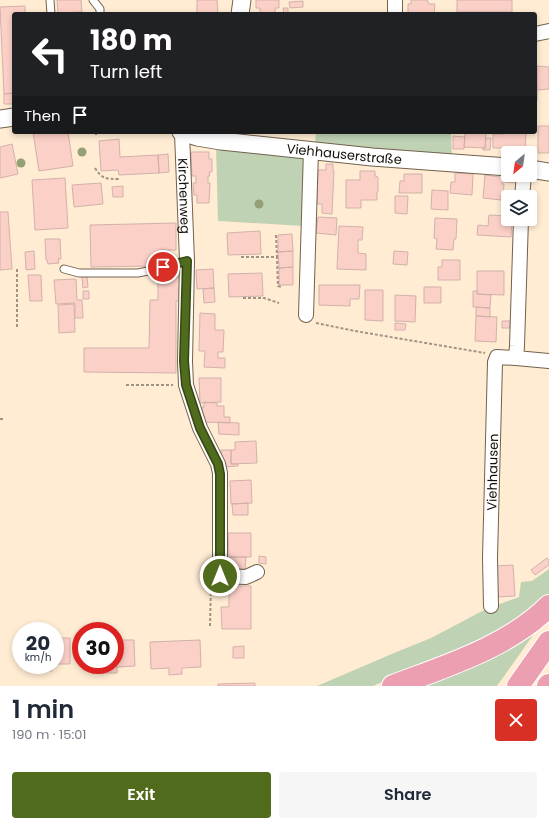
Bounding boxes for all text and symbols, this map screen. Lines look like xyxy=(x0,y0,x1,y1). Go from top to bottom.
text: 180 m xyxy=(90,21,173,60)
icon: left xyxy=(24,28,76,80)
text: Turn left xyxy=(90,59,162,84)
icon: arrive xyxy=(69,104,91,126)
text: Then xyxy=(24,105,61,126)
street label: Viehhauserstraße xyxy=(286,139,403,169)
north arrow xyxy=(501,146,537,182)
map controls xyxy=(501,146,537,226)
street label: Kirchenweg xyxy=(173,158,195,234)
button: layers xyxy=(501,190,537,226)
pin xyxy=(146,250,180,284)
icon: arrive xyxy=(152,256,174,278)
street label: Viehhausen xyxy=(482,433,503,511)
position arrow xyxy=(199,555,241,597)
speed limit sign: 30 xyxy=(72,622,124,674)
text: 20 xyxy=(26,629,50,657)
text: km/h xyxy=(25,650,51,665)
text: 1 min xyxy=(12,693,74,726)
button: close xyxy=(495,699,537,741)
text: 190 m · 15:01 xyxy=(12,725,87,744)
button: Exit xyxy=(12,772,271,818)
button: Share xyxy=(279,772,537,818)

